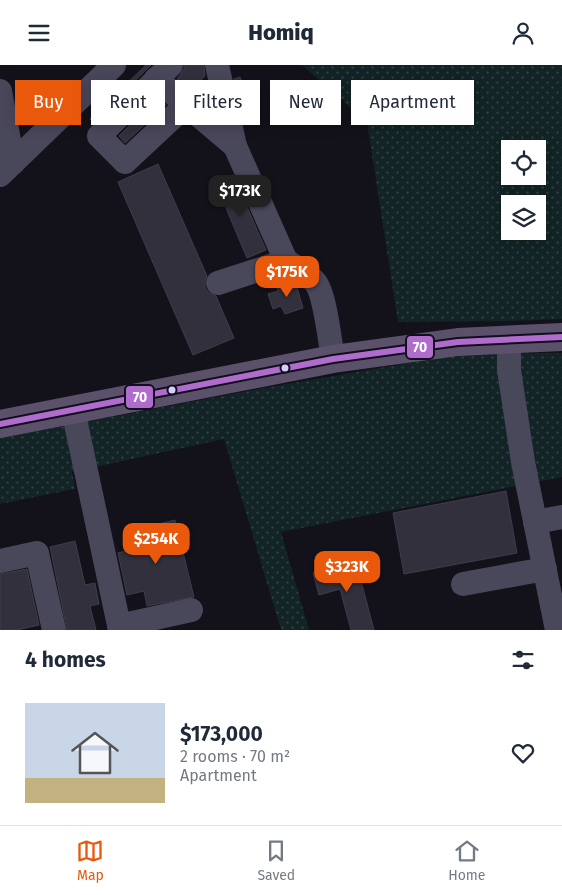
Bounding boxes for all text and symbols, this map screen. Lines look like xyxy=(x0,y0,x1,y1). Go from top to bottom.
icon: menu xyxy=(25,19,53,47)
text: Homiq xyxy=(248,19,314,46)
icon: person xyxy=(509,19,537,47)
chip: Buy xyxy=(15,80,81,125)
chip: Rent xyxy=(91,80,165,125)
chip: Filters xyxy=(175,80,260,125)
chip: New xyxy=(270,80,341,125)
chip: Apartment xyxy=(351,80,474,125)
map controls xyxy=(501,140,546,240)
button: locate xyxy=(501,140,546,185)
pin: $173K xyxy=(205,175,275,217)
text: $173K xyxy=(219,181,261,200)
button: layers xyxy=(501,195,546,240)
pin: $175K xyxy=(252,255,322,298)
text: $175K xyxy=(266,262,308,281)
line badge: 70 xyxy=(406,335,434,359)
text: 70 xyxy=(413,339,427,356)
unlabelled marker xyxy=(280,363,290,373)
line badge: 70 xyxy=(125,385,154,409)
unlabelled marker xyxy=(167,385,177,395)
text: 70 xyxy=(133,389,147,406)
pin: $254K xyxy=(121,523,191,565)
text: $254K xyxy=(134,529,178,548)
pin: $323K xyxy=(312,551,382,593)
text: $323K xyxy=(325,557,369,576)
icon: filters xyxy=(509,646,537,674)
text: 4 homes xyxy=(25,647,106,673)
text: $173,000 xyxy=(180,721,263,747)
icon: home xyxy=(65,723,125,783)
icon: heart xyxy=(509,739,537,767)
text: 2 rooms · 70 m² xyxy=(180,747,290,766)
text: Apartment xyxy=(180,766,257,785)
tab: Map xyxy=(76,837,104,884)
tab: Saved xyxy=(257,837,295,884)
tab: Home xyxy=(448,837,486,884)

